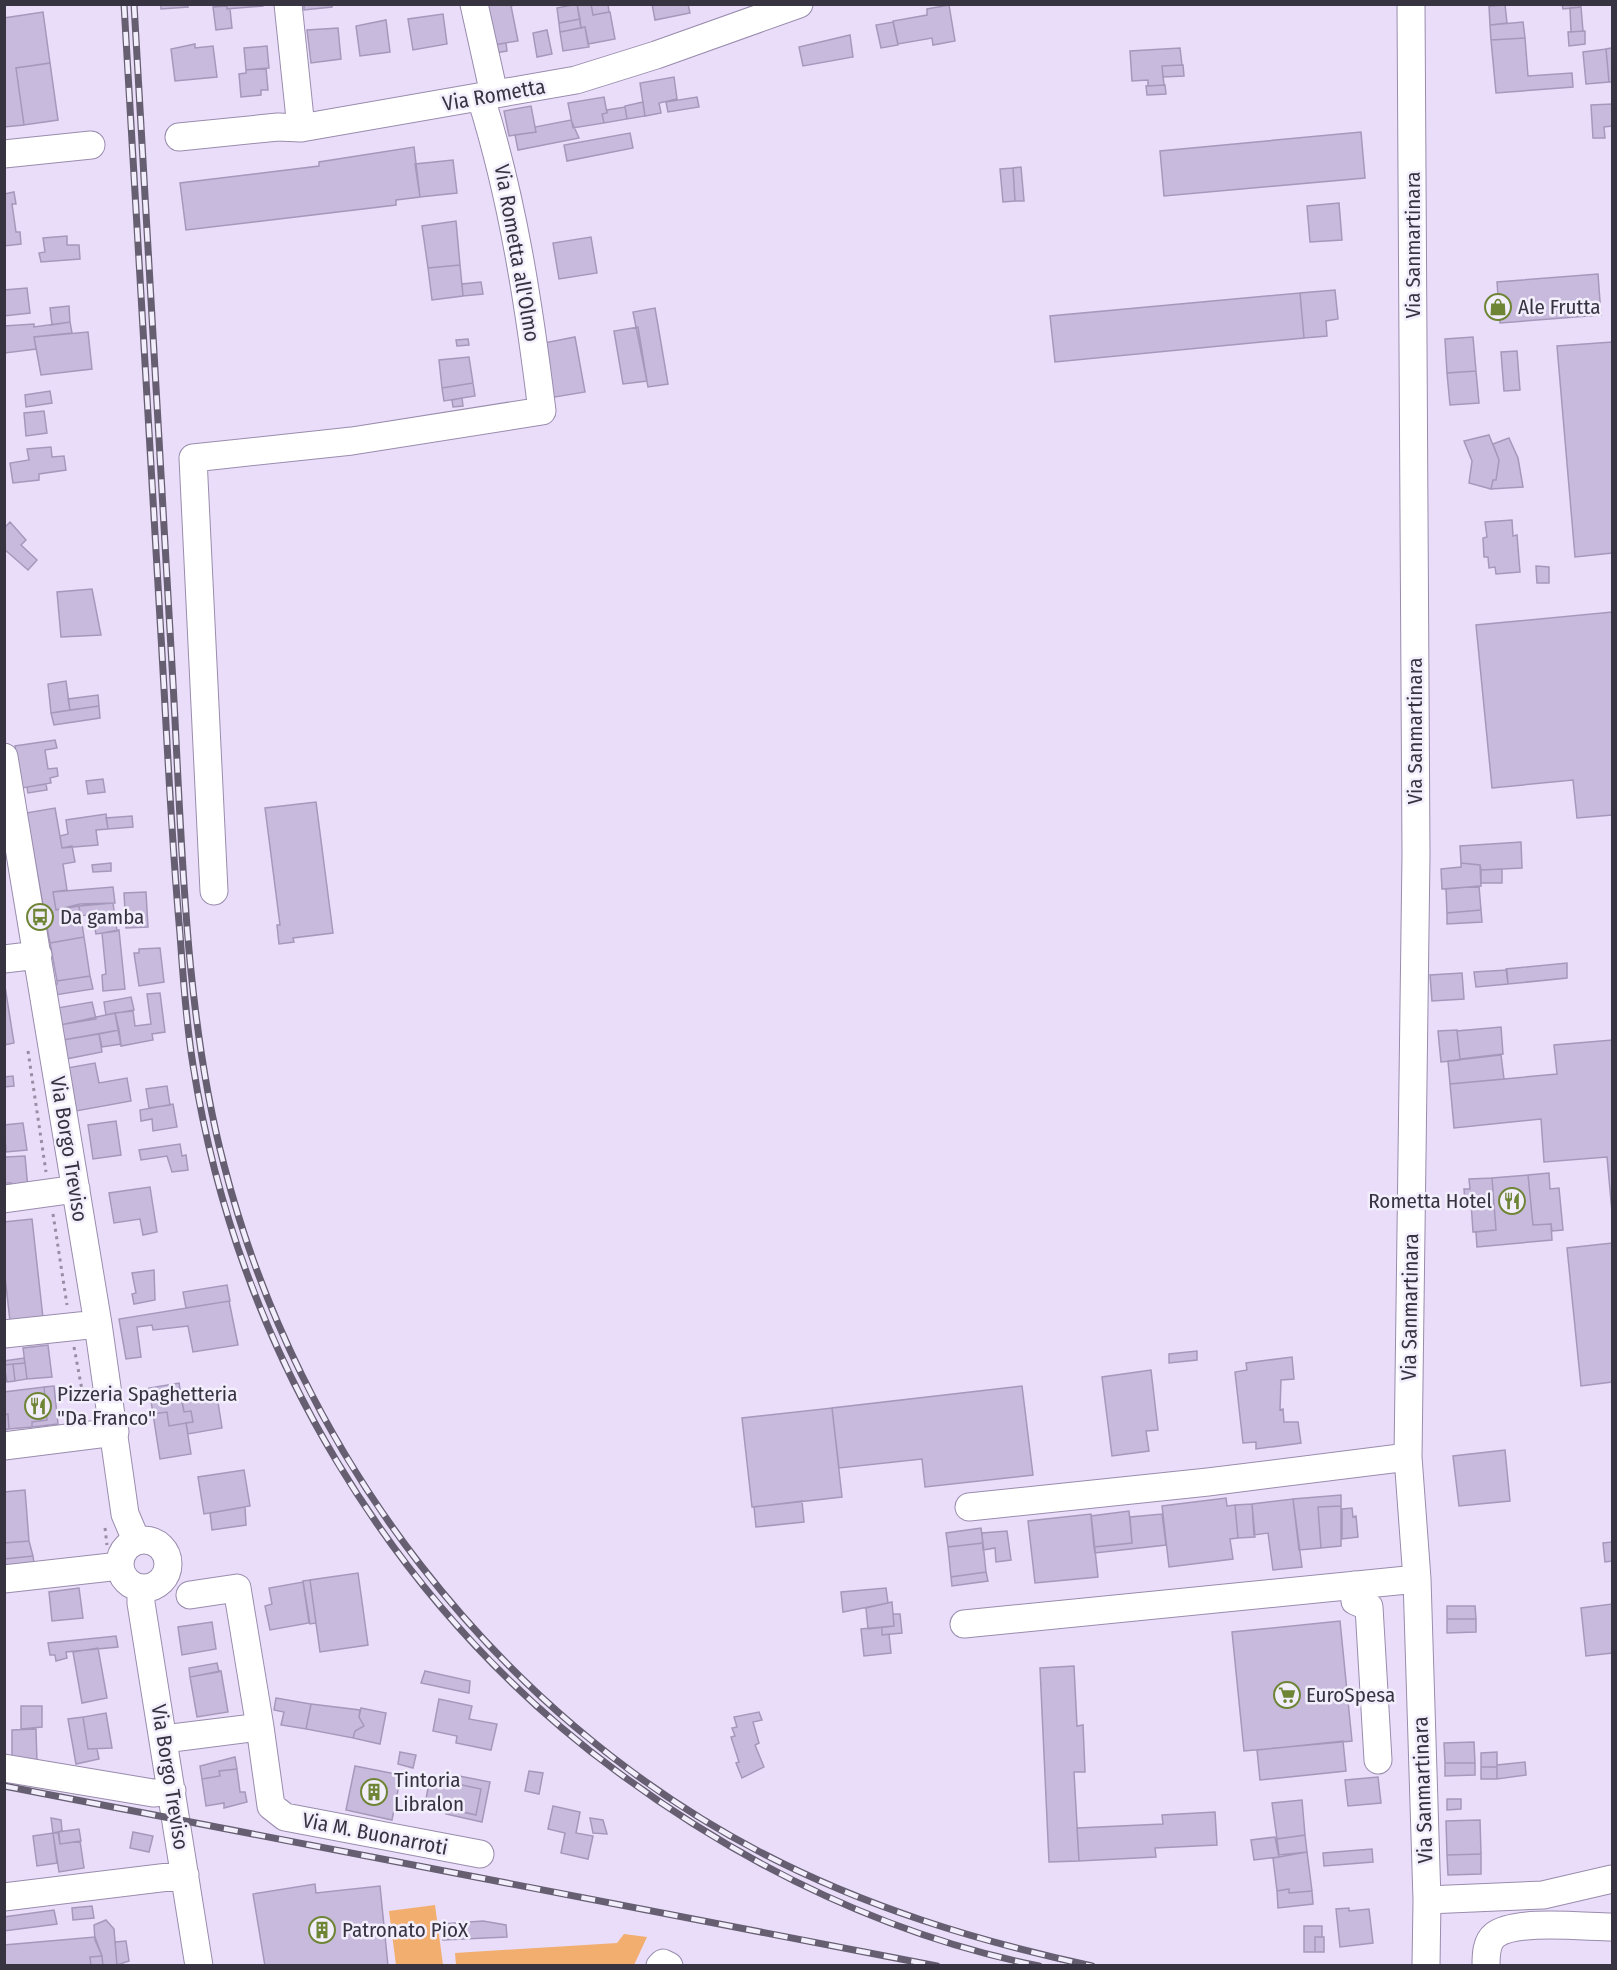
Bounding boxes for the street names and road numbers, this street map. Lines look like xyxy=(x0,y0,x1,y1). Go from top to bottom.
street label: Via Rometta xyxy=(441,73,547,117)
street label: Via Rometta all'Olmo xyxy=(489,162,545,344)
street label: Via Sanmartinara xyxy=(1400,171,1426,319)
street label: Via Sanmartinara xyxy=(1402,657,1428,805)
street label: Via Borgo Treviso xyxy=(45,1074,93,1224)
street label: Via Sanmartinara xyxy=(1396,1233,1424,1381)
street label: Via Borgo Treviso xyxy=(146,1702,194,1852)
street label: Via Sanmartinara xyxy=(1407,1716,1439,1864)
street label: Via M. Buonarroti xyxy=(300,1807,450,1861)

